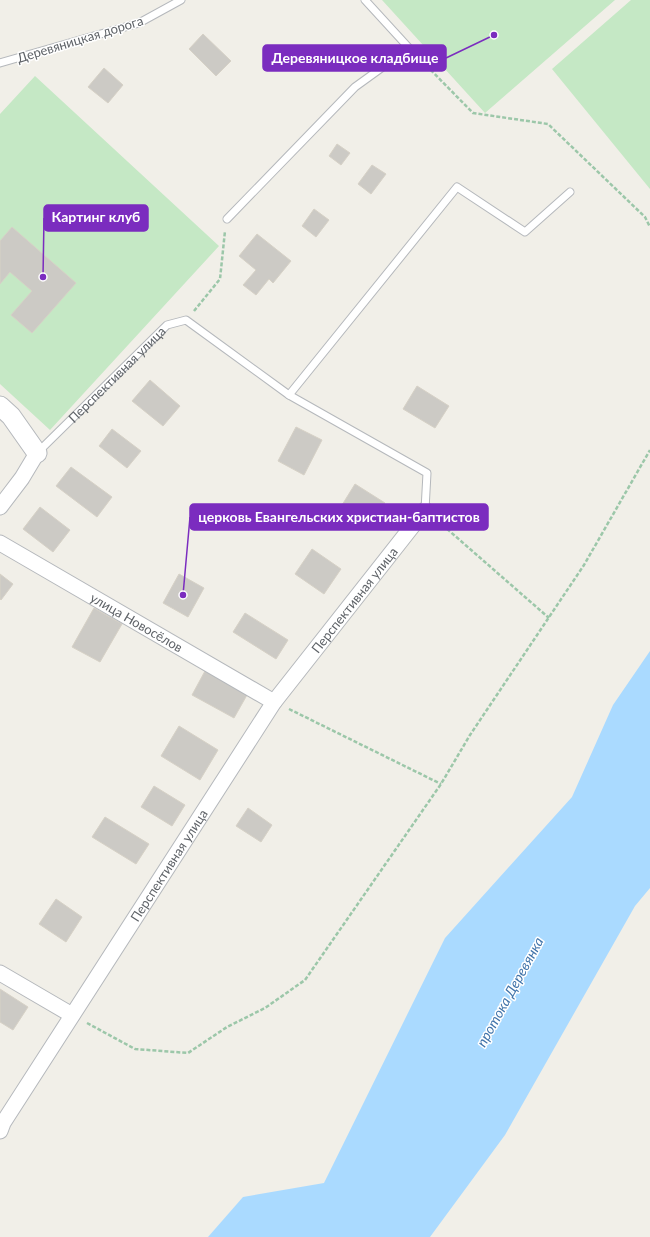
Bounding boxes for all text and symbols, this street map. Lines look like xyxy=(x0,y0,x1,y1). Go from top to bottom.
street label: Деревяницкая дорога xyxy=(15,12,145,66)
callout: Деревяницкое кладбище xyxy=(263,45,446,71)
text: Деревяницкое кладбище xyxy=(272,49,439,66)
callout: Картинг клуб xyxy=(44,205,148,231)
text: Картинг клуб xyxy=(52,208,140,225)
street label: Перспективная улица xyxy=(65,323,169,426)
callout: церковь Евангельских христиан-баптистов xyxy=(190,504,488,530)
text: церковь Евангельских христиан-баптистов xyxy=(198,508,480,525)
street label: Перспективная улица xyxy=(308,544,401,656)
street label: улица Новосёлов xyxy=(88,589,186,655)
street label: Перспективная улица xyxy=(127,806,211,924)
water label: протока Деревянка xyxy=(472,934,547,1049)

